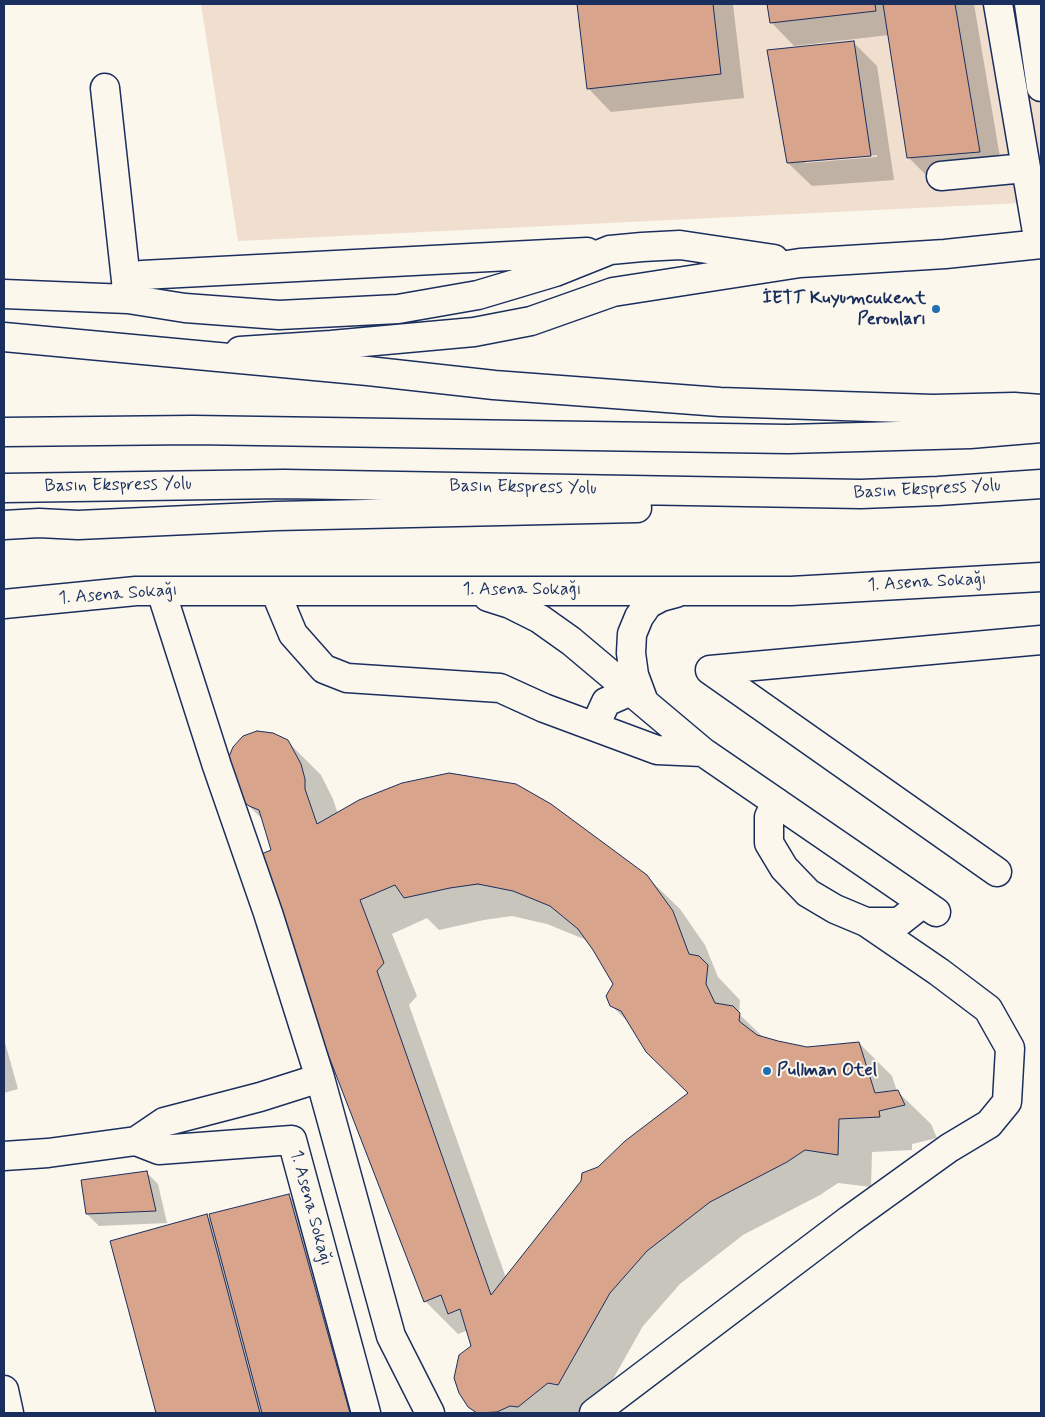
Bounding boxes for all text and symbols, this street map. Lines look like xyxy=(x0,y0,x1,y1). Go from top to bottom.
place label: İETT Kuyumcukent Peronları xyxy=(763,288,926,330)
marker: İETT Kuyumcukent Peronları xyxy=(930,303,942,315)
street label: Basın Ekspress Yolu xyxy=(44,474,192,498)
street label: Basın Ekspress Yolu xyxy=(853,475,1001,505)
street label: Basın Ekspress Yolu xyxy=(449,476,597,500)
street label: 1. Asena Sokağı xyxy=(867,569,987,597)
street label: 1. Asena Sokağı xyxy=(462,579,582,601)
street label: 1. Asena Sokağı xyxy=(58,580,178,610)
place label: Pullman Otel xyxy=(777,1060,877,1082)
marker: Pullman Otel xyxy=(761,1065,773,1077)
street label: 1. Asena Sokağı xyxy=(284,1148,336,1268)

